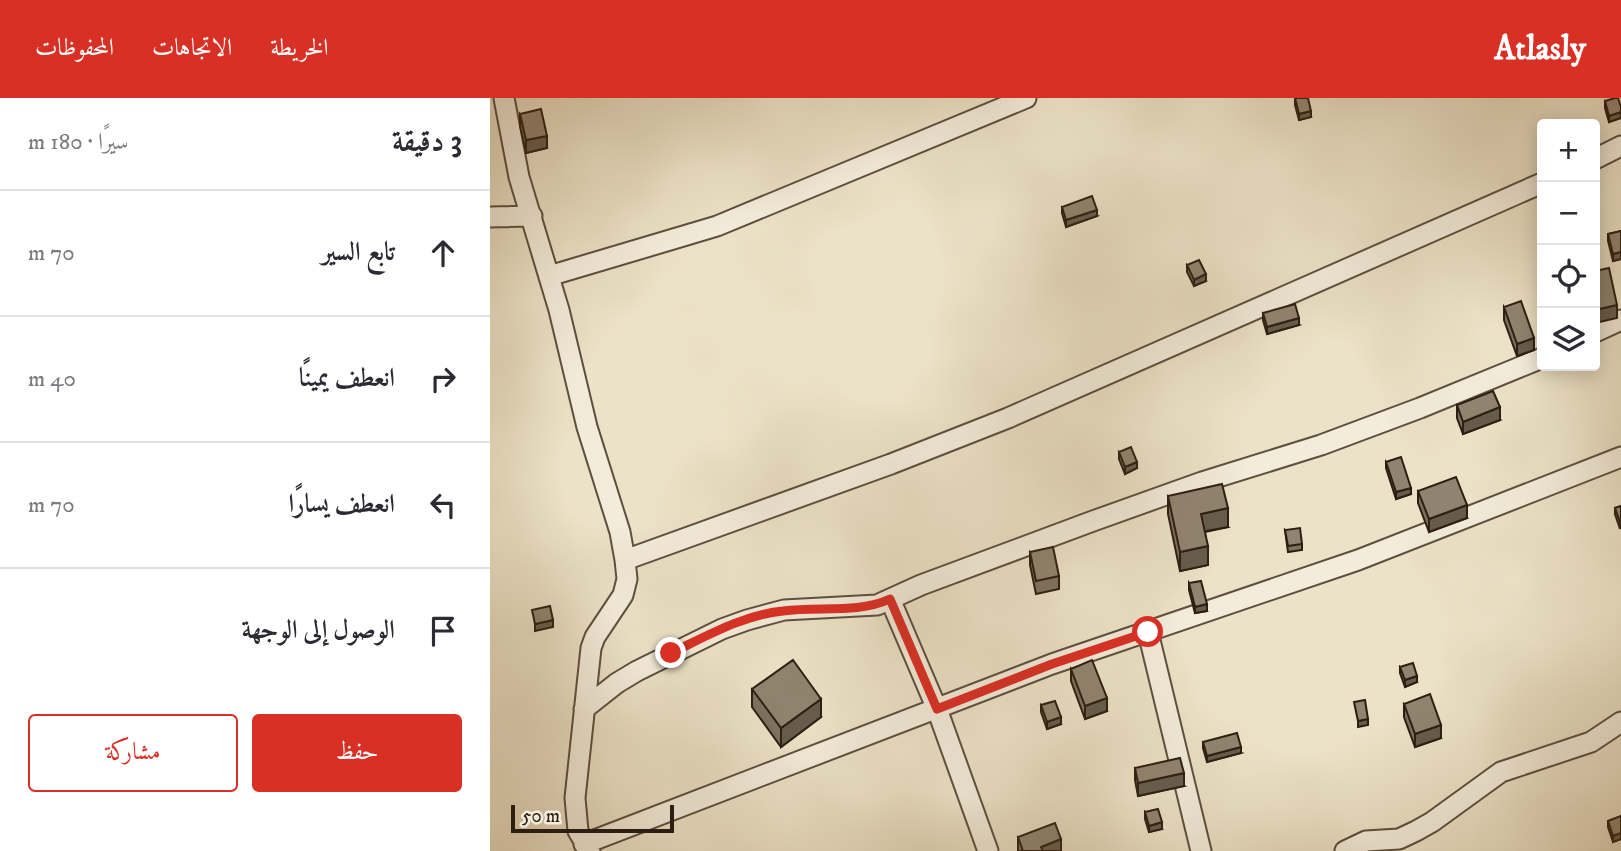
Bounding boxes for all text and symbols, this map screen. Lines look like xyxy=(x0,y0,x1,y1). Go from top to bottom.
text: Atlasly xyxy=(1494,29,1586,70)
text: المحفوظات xyxy=(35,33,114,63)
text: الاتجاهات xyxy=(152,33,232,63)
text: الخريطة xyxy=(270,33,329,63)
map controls xyxy=(1537,119,1600,371)
button: + xyxy=(1537,119,1600,182)
text: 3 دقيقة xyxy=(392,124,462,161)
text: سيرًا · 180 m xyxy=(28,128,129,157)
button: − xyxy=(1537,182,1600,245)
icon: ahead xyxy=(424,234,462,272)
text: تابع السير xyxy=(322,236,395,269)
text: 70 m xyxy=(28,239,75,268)
button: locate xyxy=(1537,245,1600,308)
button: layers xyxy=(1537,308,1600,371)
icon: right xyxy=(424,360,462,398)
text: انعطف يمينًا xyxy=(299,362,395,395)
text: 40 m xyxy=(28,365,76,394)
icon: left xyxy=(424,486,462,524)
text: انعطف يسارًا xyxy=(288,488,395,521)
text: 70 m xyxy=(28,491,75,520)
icon: arrive xyxy=(424,612,462,650)
text: الوصول إلى الوجهة xyxy=(241,614,395,647)
route start xyxy=(1132,616,1163,647)
route end xyxy=(655,637,686,668)
button: مشاركة xyxy=(28,714,238,792)
button: حفظ xyxy=(252,714,462,792)
scale bar xyxy=(511,802,674,834)
text: 50 m xyxy=(522,805,560,828)

